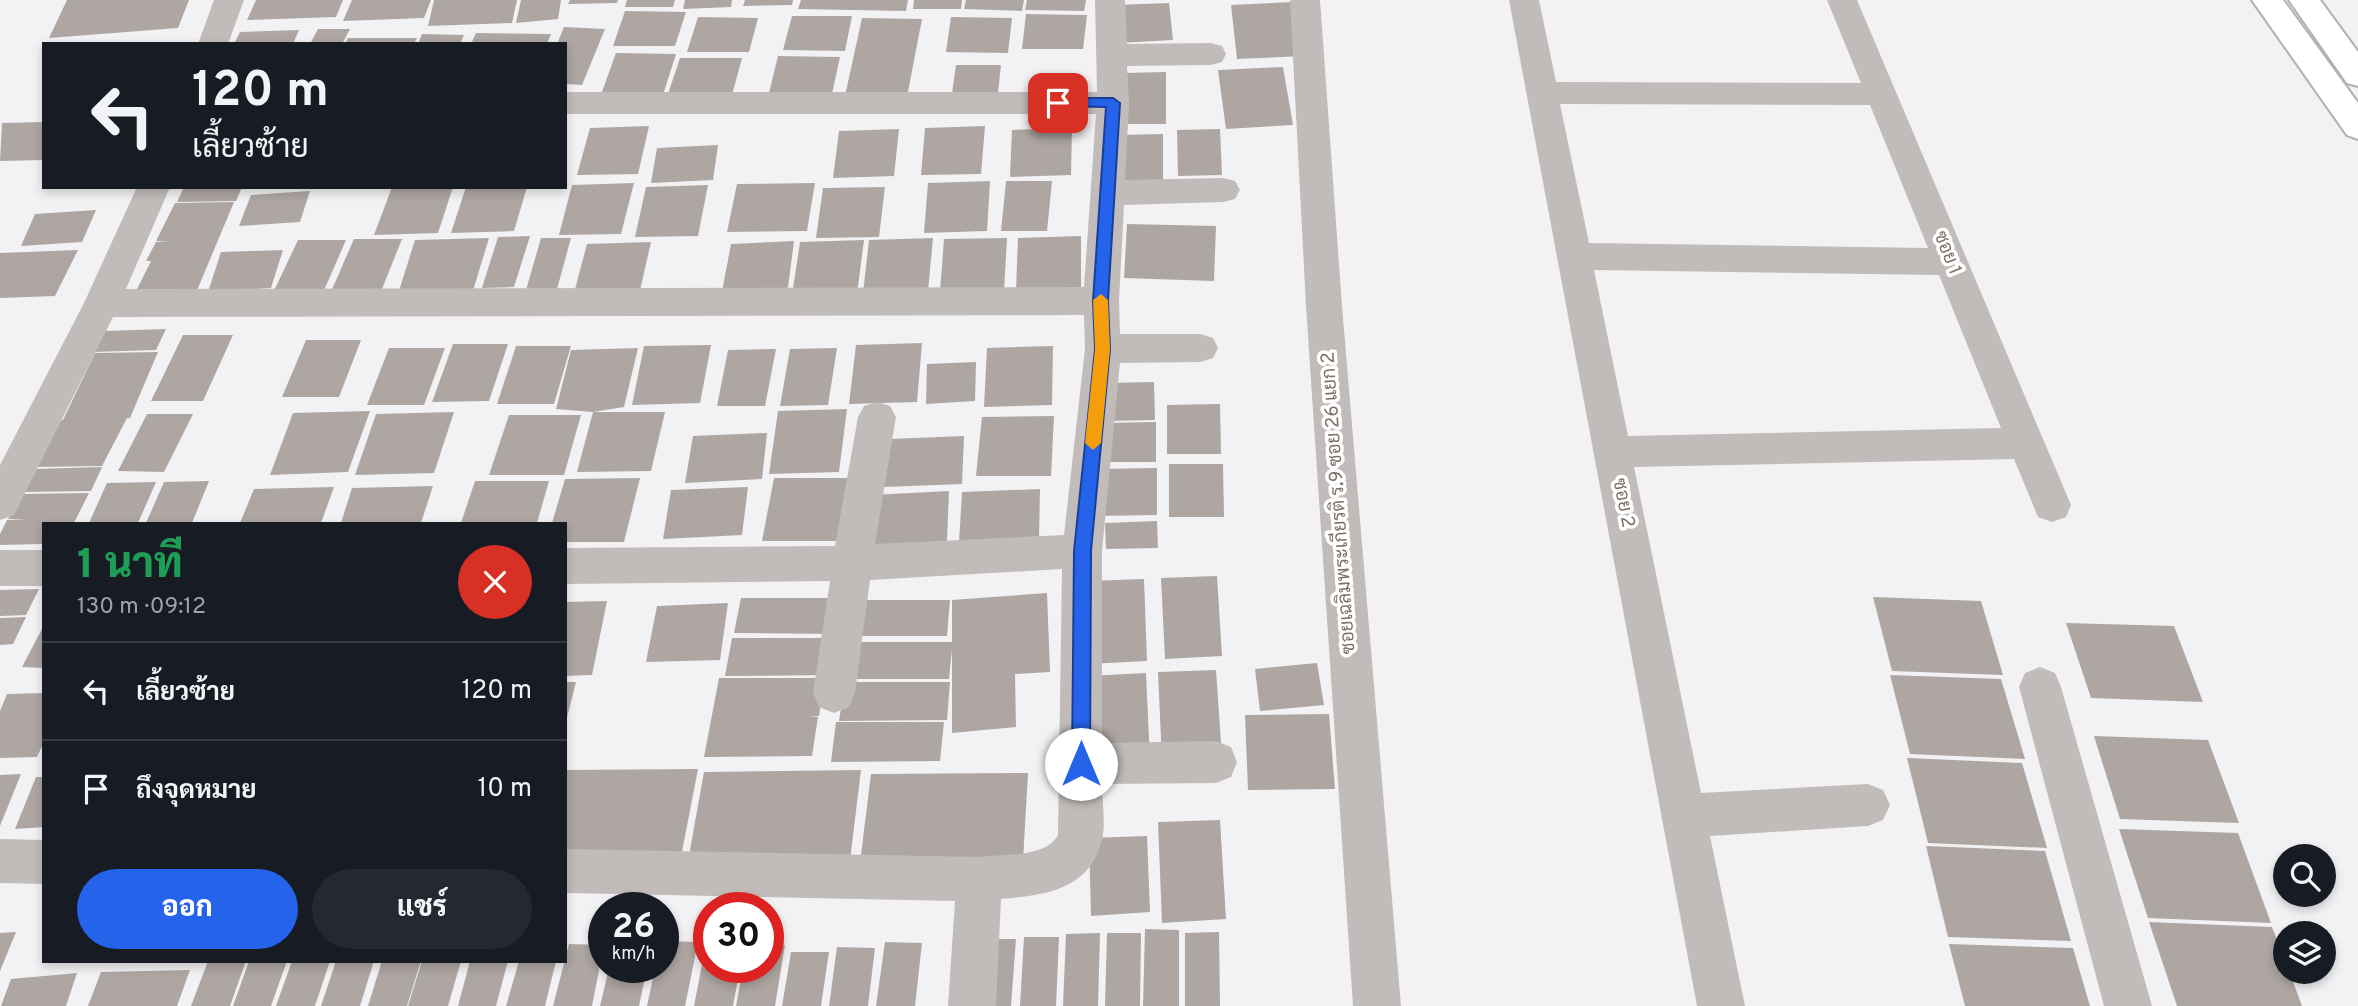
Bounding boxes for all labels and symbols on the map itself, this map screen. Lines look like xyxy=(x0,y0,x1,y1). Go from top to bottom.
pin xyxy=(1028,73,1088,133)
street label: ซอย 1 xyxy=(1927,228,1967,278)
street label: ซอยเฉลิมพระเกียรติ ร.9 ซอย 26 แยก 2 xyxy=(1314,351,1362,655)
street label: ซอย 2 xyxy=(1606,476,1640,530)
position arrow xyxy=(1044,727,1118,801)
speed limit sign: 30 xyxy=(693,892,784,983)

